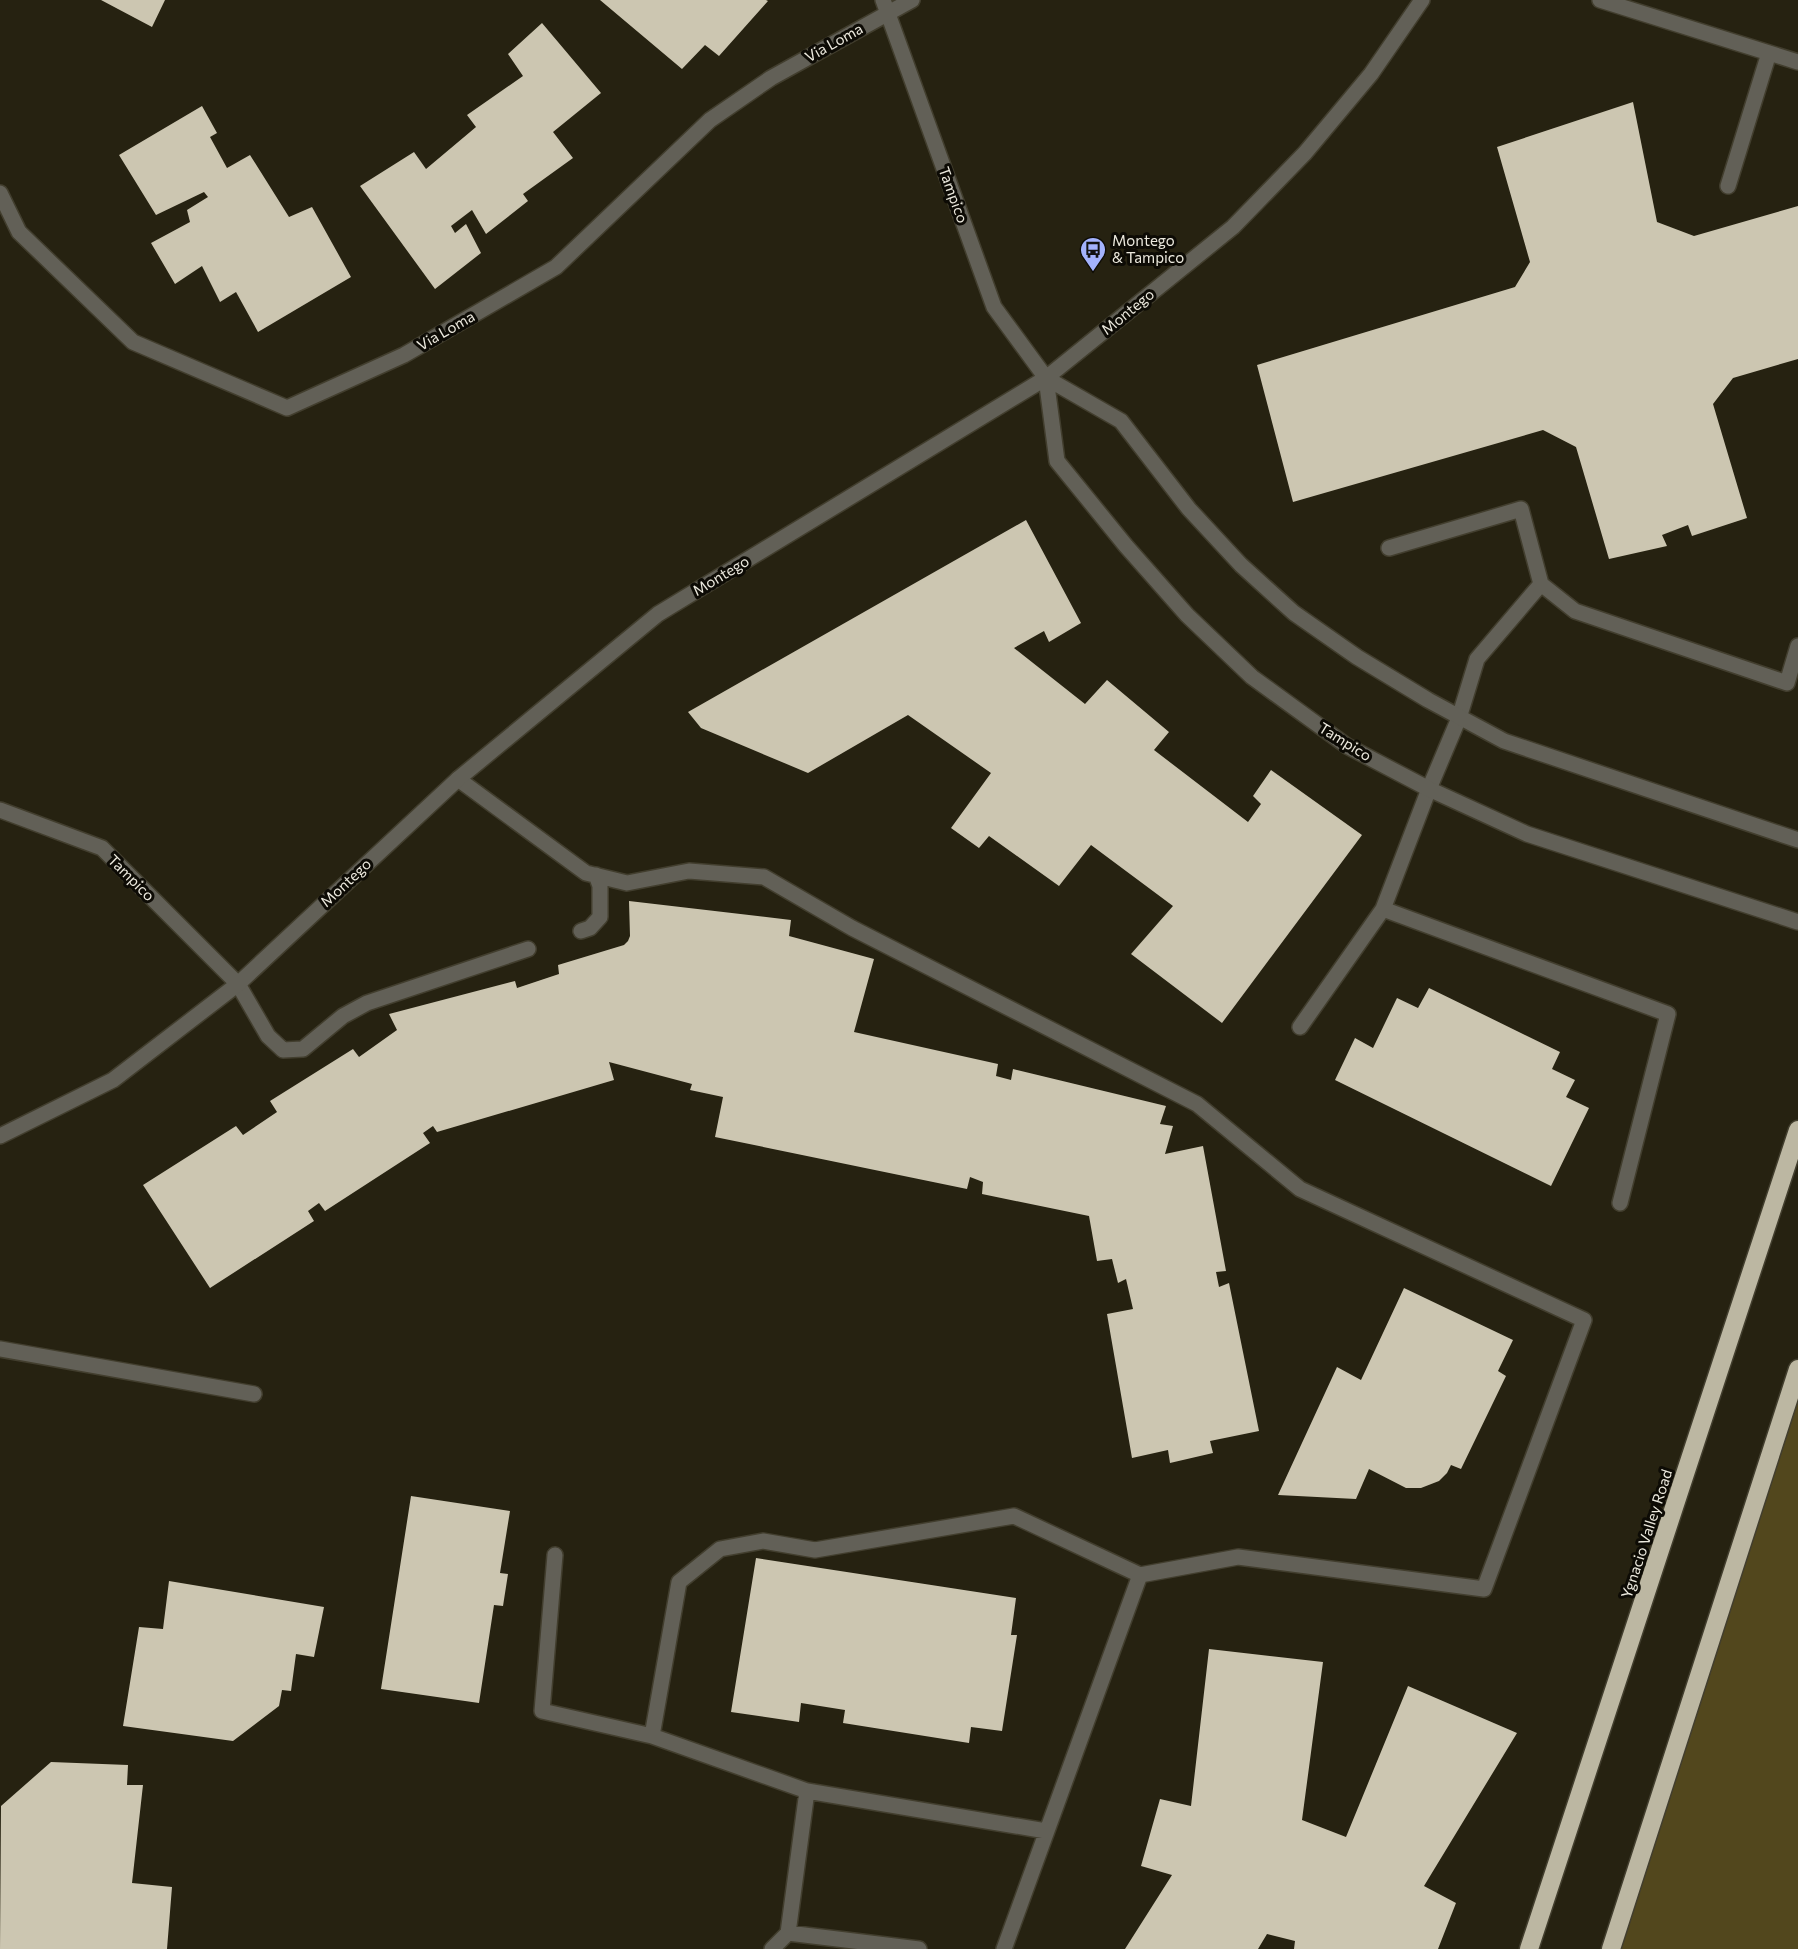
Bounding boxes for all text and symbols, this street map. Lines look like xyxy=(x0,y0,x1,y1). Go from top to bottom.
street label: Via Loma xyxy=(801,19,866,65)
street label: Tampico xyxy=(935,164,972,225)
place label: Montego & Tampico xyxy=(1112,231,1184,266)
bus stop icon: Montego & Tampico xyxy=(1078,235,1108,273)
street label: Montego xyxy=(1097,284,1157,338)
street label: Via Loma xyxy=(414,306,477,354)
street label: Montego xyxy=(689,551,752,599)
street label: Tampico xyxy=(1316,718,1375,764)
street label: Tampico xyxy=(105,850,159,904)
street label: Montego xyxy=(316,854,374,910)
street label: Ygnacio Valley Road xyxy=(1617,1467,1675,1600)

